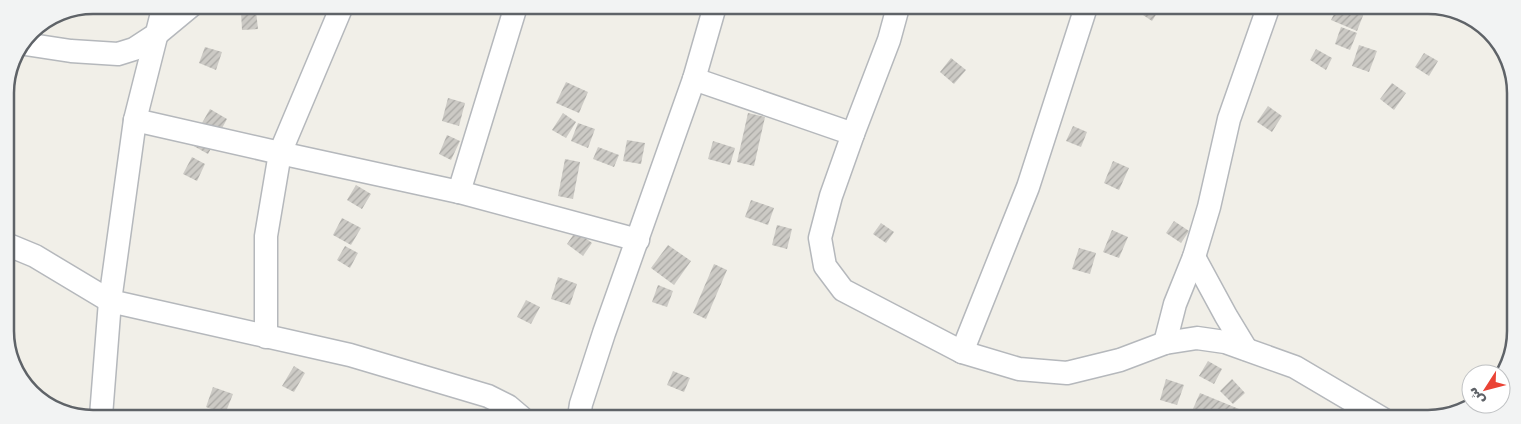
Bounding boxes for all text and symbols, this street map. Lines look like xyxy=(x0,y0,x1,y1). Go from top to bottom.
north arrow xyxy=(1461,364,1511,414)
text: ش xyxy=(1463,384,1488,409)

